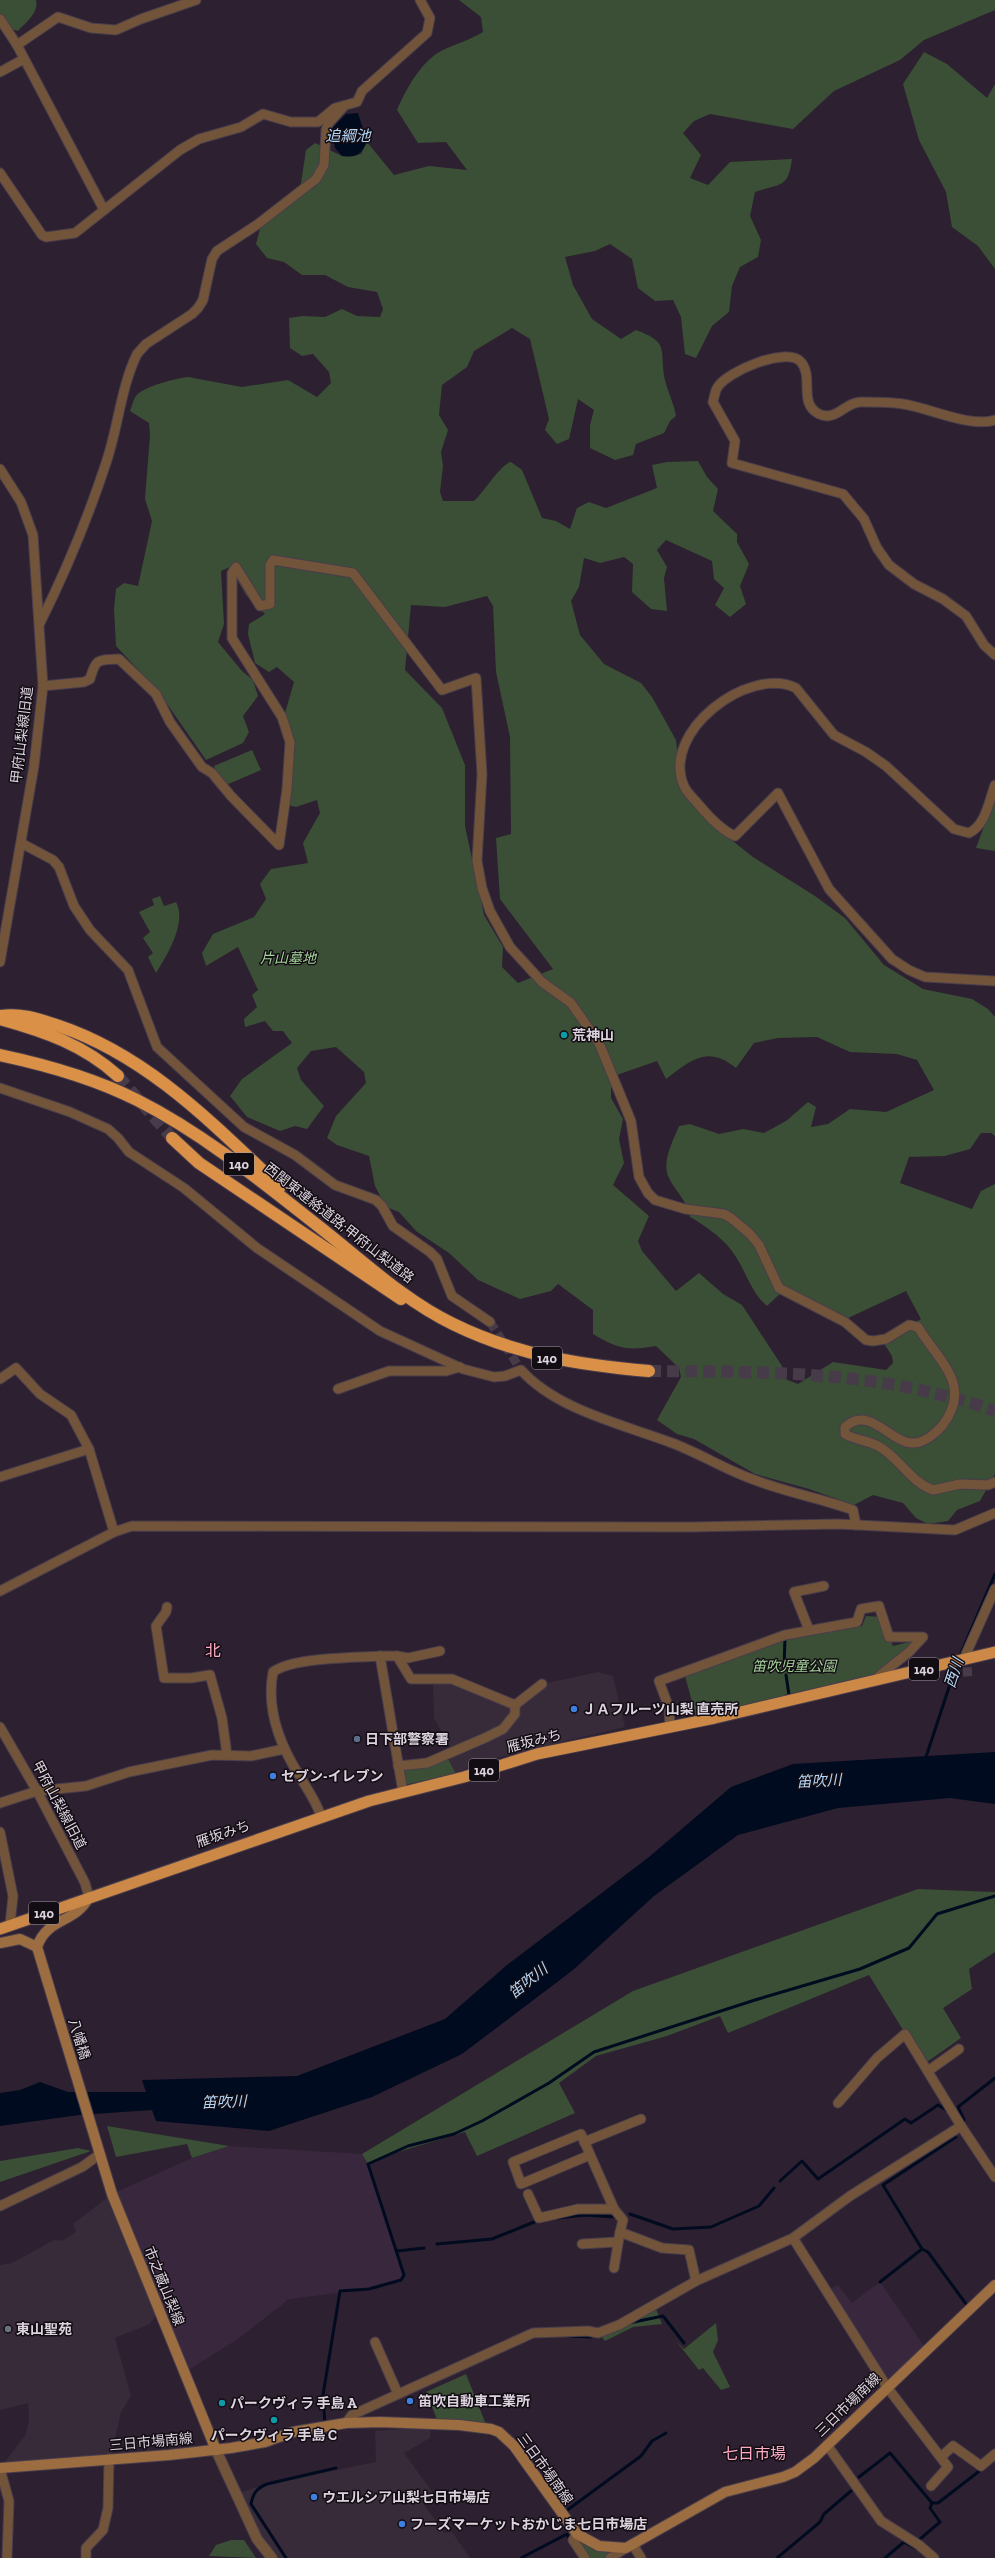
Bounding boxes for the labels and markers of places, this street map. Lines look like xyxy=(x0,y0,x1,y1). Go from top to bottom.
place label: 荒神山 xyxy=(572,1027,614,1044)
marker: 荒神山 xyxy=(559,1030,569,1040)
place label: ＪＡフルーツ山梨 直売所 xyxy=(582,1701,738,1718)
marker: ＪＡフルーツ山梨 直売所 xyxy=(569,1704,579,1714)
place label: 日下部警察署 xyxy=(365,1731,449,1748)
marker: 日下部警察署 xyxy=(352,1734,362,1744)
place label: セブン-イレブン xyxy=(281,1768,384,1785)
marker: セブン-イレブン xyxy=(268,1771,278,1781)
place label: 東山聖苑 xyxy=(16,2321,72,2338)
marker: 東山聖苑 xyxy=(3,2324,13,2334)
place label: 笛吹自動車工業所 xyxy=(418,2393,530,2410)
place label: パークヴィラ 手島 A xyxy=(230,2395,357,2412)
marker: 笛吹自動車工業所 xyxy=(405,2396,415,2406)
marker: パークヴィラ 手島 A xyxy=(217,2398,227,2408)
marker: パークヴィラ 手島 C xyxy=(269,2415,279,2425)
place label: パークヴィラ 手島 C xyxy=(211,2427,337,2444)
place label: ウエルシア山梨七日市場店 xyxy=(322,2489,490,2506)
marker: ウエルシア山梨七日市場店 xyxy=(309,2492,319,2502)
place label: フーズマーケットおかじま七日市場店 xyxy=(410,2516,647,2533)
marker: フーズマーケットおかじま七日市場店 xyxy=(397,2519,407,2529)

